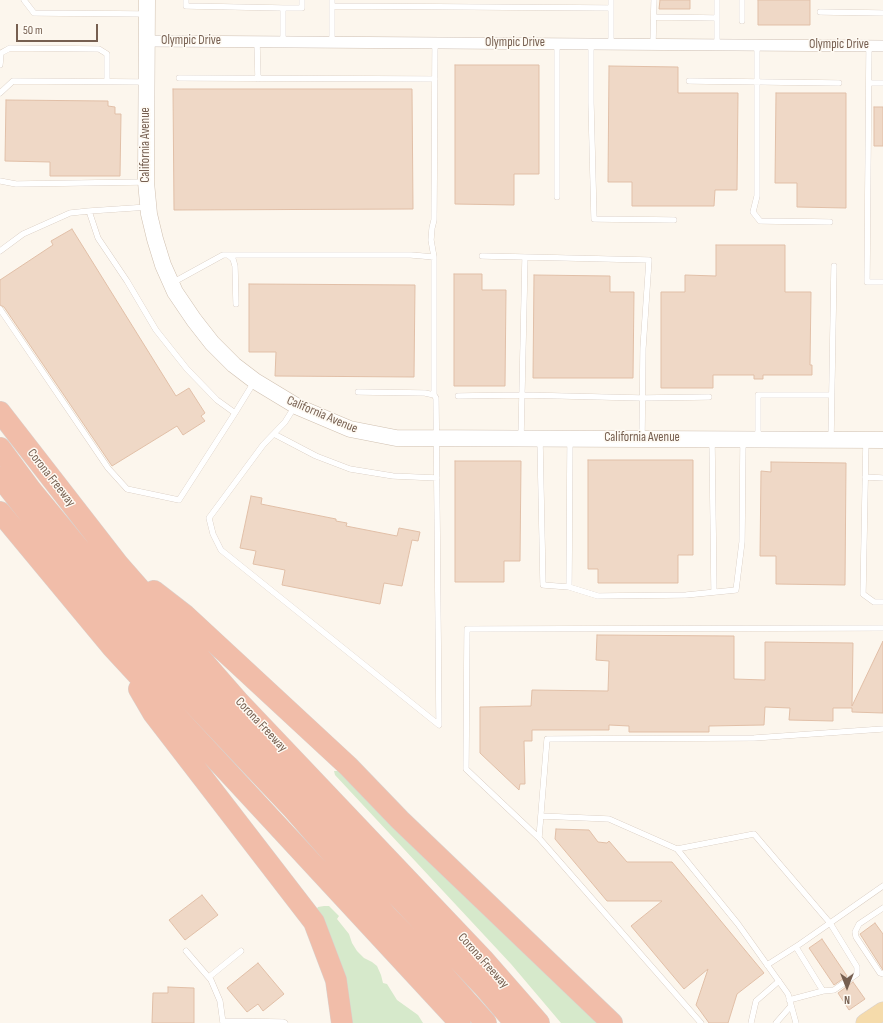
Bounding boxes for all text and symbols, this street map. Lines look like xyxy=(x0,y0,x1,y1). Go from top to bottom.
scale bar xyxy=(18,16,100,42)
text: 50 m xyxy=(23,23,43,38)
street label: Olympic Drive xyxy=(161,33,221,49)
street label: Olympic Drive xyxy=(485,35,545,51)
street label: Olympic Drive xyxy=(809,37,869,53)
street label: California Avenue xyxy=(138,107,154,183)
street label: California Avenue xyxy=(284,393,360,437)
street label: California Avenue xyxy=(604,430,680,446)
street label: Corona Freeway xyxy=(24,446,78,510)
street label: Corona Freeway xyxy=(232,694,290,756)
street label: Corona Freeway xyxy=(454,930,512,992)
north arrow xyxy=(827,967,867,1007)
text: N xyxy=(844,993,850,1006)

